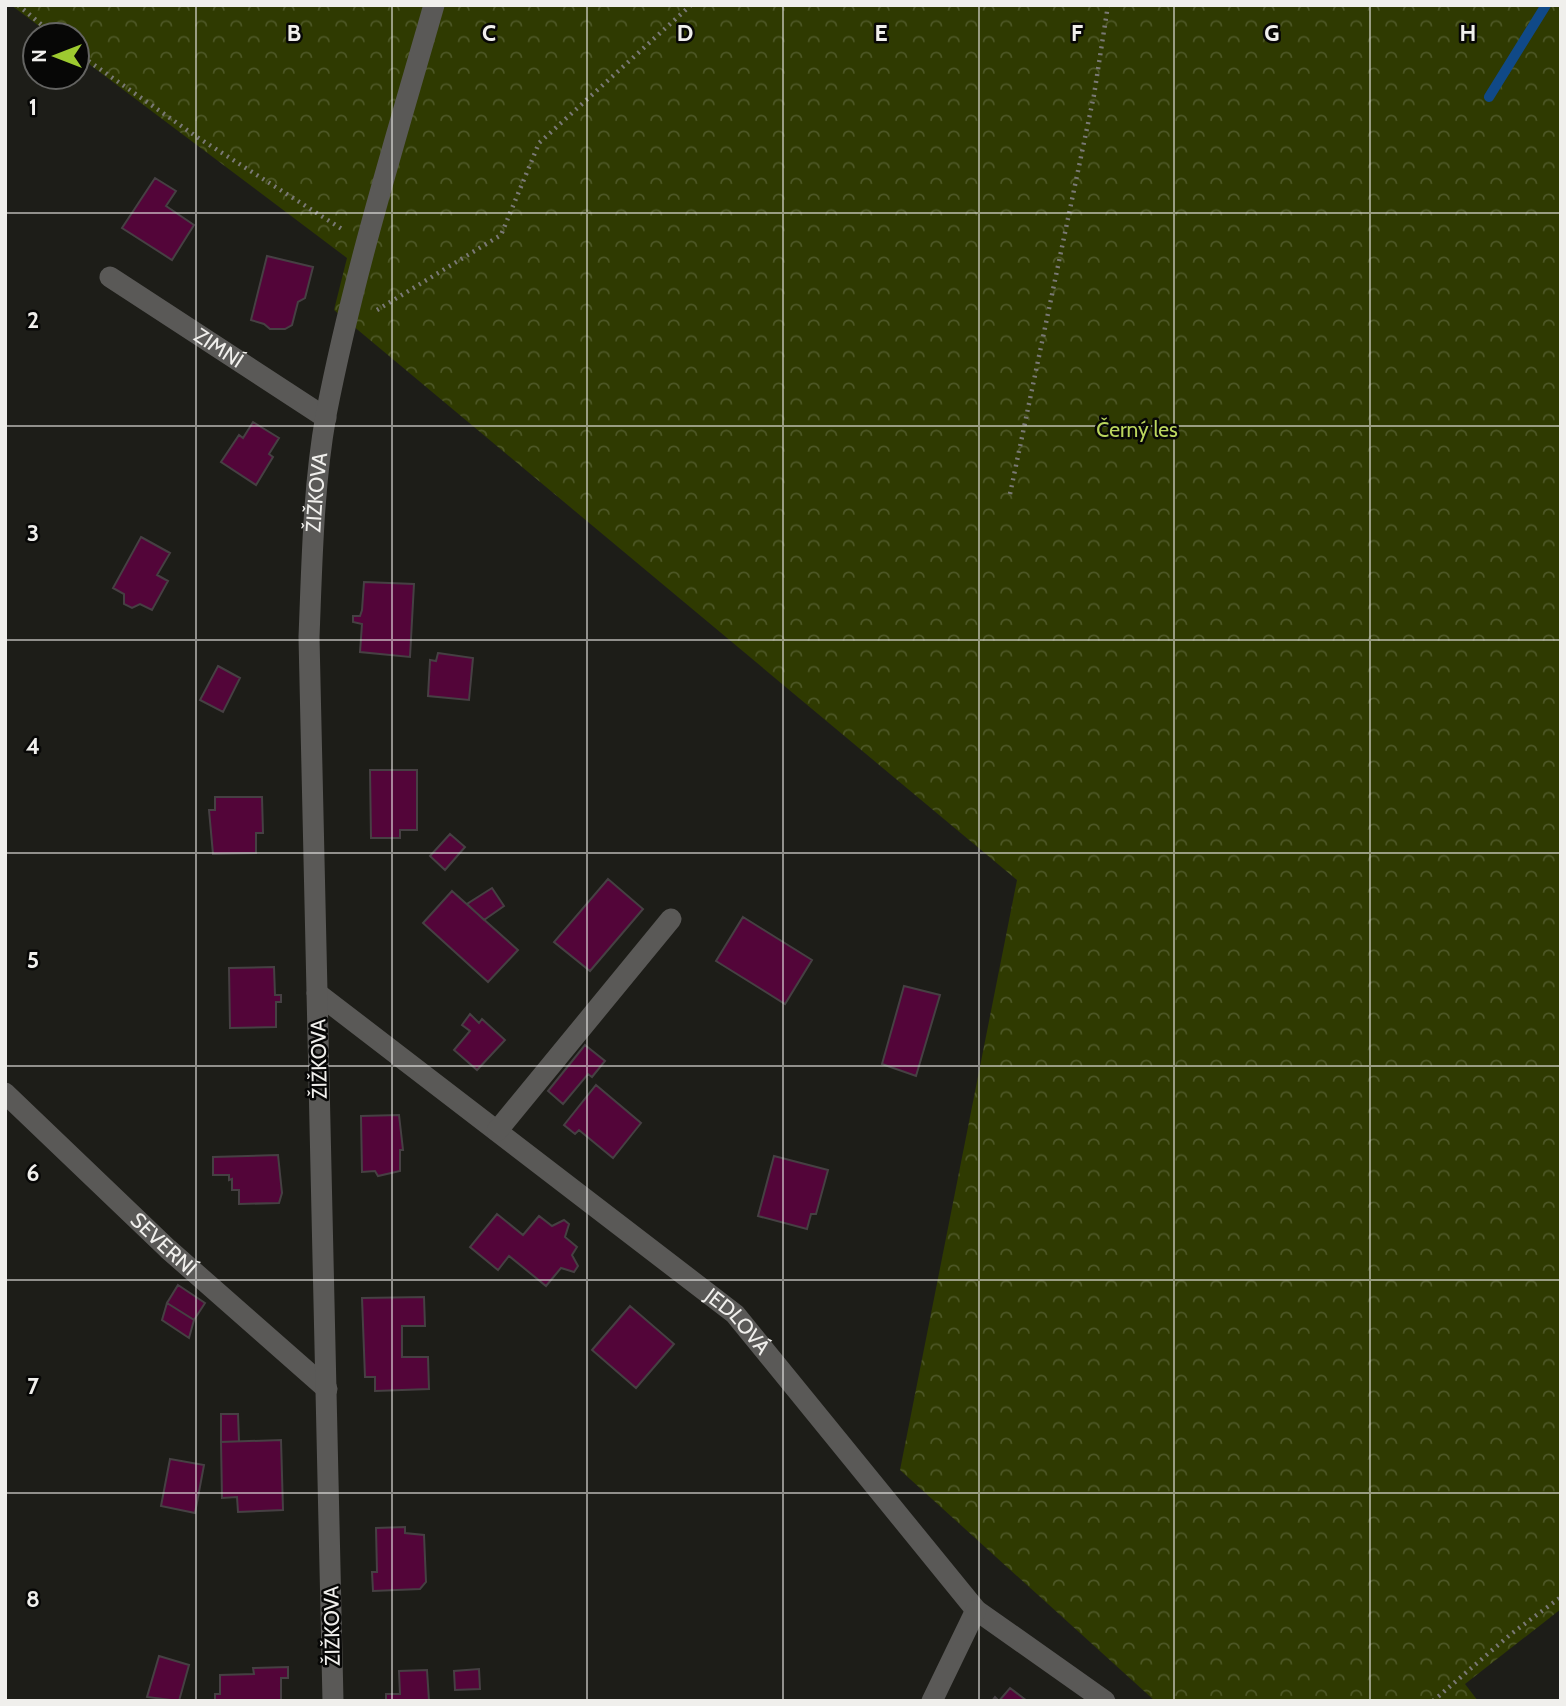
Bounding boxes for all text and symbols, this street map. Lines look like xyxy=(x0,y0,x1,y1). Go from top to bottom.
text: B xyxy=(287,19,301,47)
text: C xyxy=(482,19,496,47)
text: D xyxy=(677,19,693,47)
text: E xyxy=(874,19,888,47)
text: F xyxy=(1071,19,1083,47)
text: G xyxy=(1264,19,1280,47)
text: H xyxy=(1460,19,1476,47)
north arrow xyxy=(21,21,91,91)
text: N xyxy=(28,49,51,63)
text: 1 xyxy=(29,93,37,121)
text: 2 xyxy=(27,306,39,334)
street label: ZIMNÍ xyxy=(190,322,249,373)
park label: Černý les xyxy=(1096,417,1178,442)
street label: ŽIŽKOVA xyxy=(299,451,332,533)
text: 3 xyxy=(27,519,39,547)
text: 4 xyxy=(26,732,40,760)
text: 5 xyxy=(27,946,39,974)
street label: ŽIŽKOVA xyxy=(304,1019,332,1099)
text: 6 xyxy=(27,1159,39,1187)
street label: SEVERNÍ xyxy=(126,1207,202,1280)
street label: JEDLOVÁ xyxy=(700,1282,776,1359)
text: 7 xyxy=(27,1372,39,1400)
text: 8 xyxy=(26,1585,40,1613)
street label: ŽIŽKOVA xyxy=(317,1586,345,1666)

